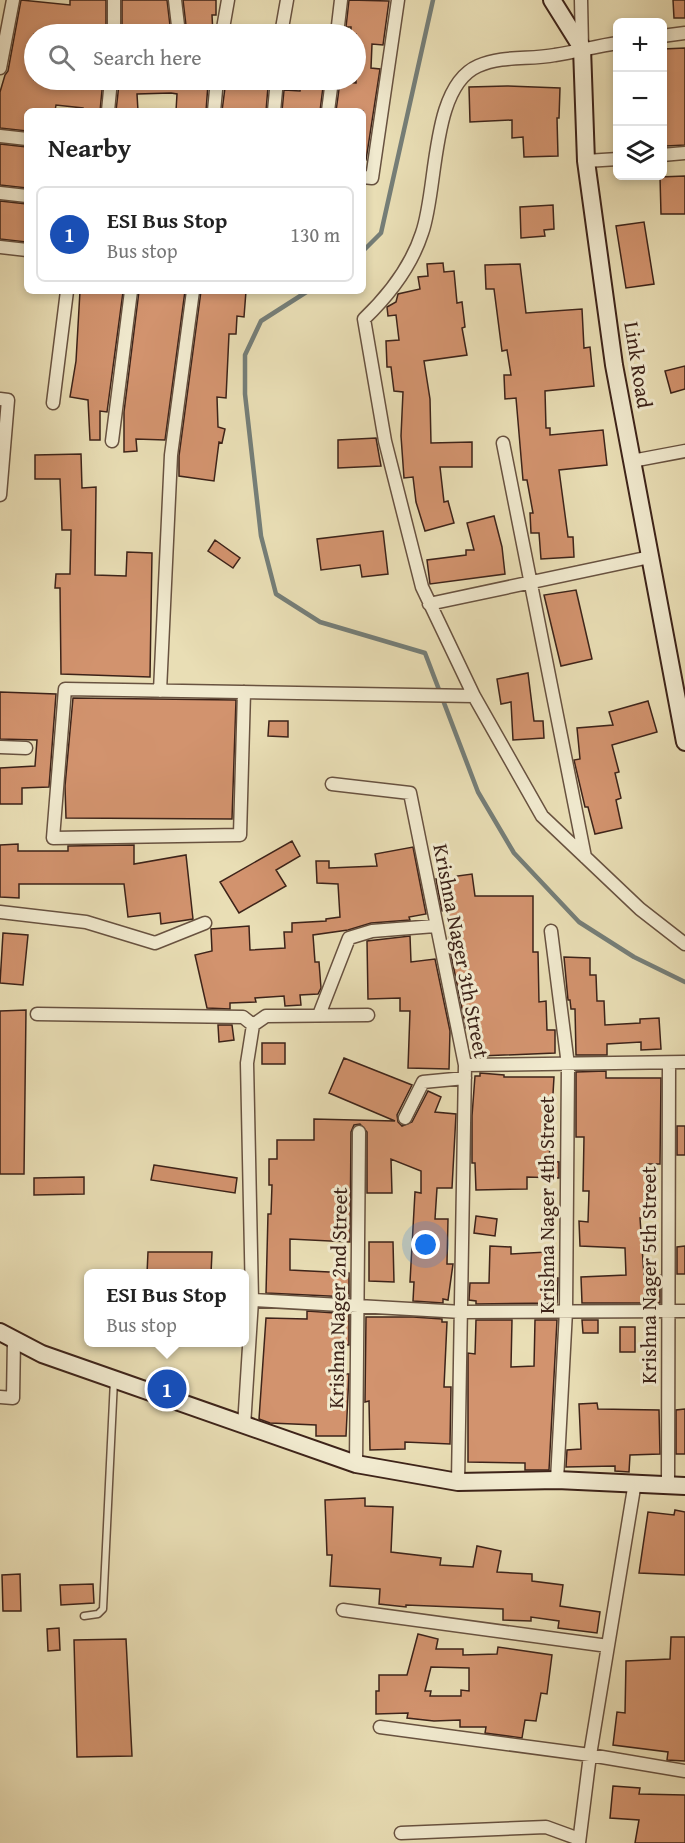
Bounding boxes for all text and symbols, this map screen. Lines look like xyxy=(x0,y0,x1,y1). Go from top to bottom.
map controls xyxy=(613,18,667,180)
button: + xyxy=(613,18,667,72)
search box xyxy=(24,24,366,90)
icon: search xyxy=(45,41,78,74)
text: Search here xyxy=(93,41,202,73)
button: − xyxy=(613,72,667,126)
button: layers xyxy=(613,126,667,180)
text: Nearby xyxy=(48,128,131,167)
text: ESI Bus Stop xyxy=(107,204,227,236)
text: 1 xyxy=(64,220,75,249)
text: 130 m xyxy=(290,220,340,249)
text: Bus stop xyxy=(107,236,178,265)
street label: Link Road xyxy=(616,319,661,411)
street label: Krishna Nager 3th Street xyxy=(425,841,498,1061)
street label: Krishna Nager 4th Street xyxy=(531,1096,562,1314)
street label: Krishna Nager 5th Street xyxy=(633,1166,664,1384)
street label: Krishna Nager 2nd Street xyxy=(320,1186,355,1409)
your location xyxy=(411,1230,440,1259)
popup xyxy=(84,1269,249,1347)
text: ESI Bus Stop xyxy=(106,1278,227,1310)
text: Bus stop xyxy=(106,1310,177,1339)
pin: 1 xyxy=(148,1366,186,1412)

